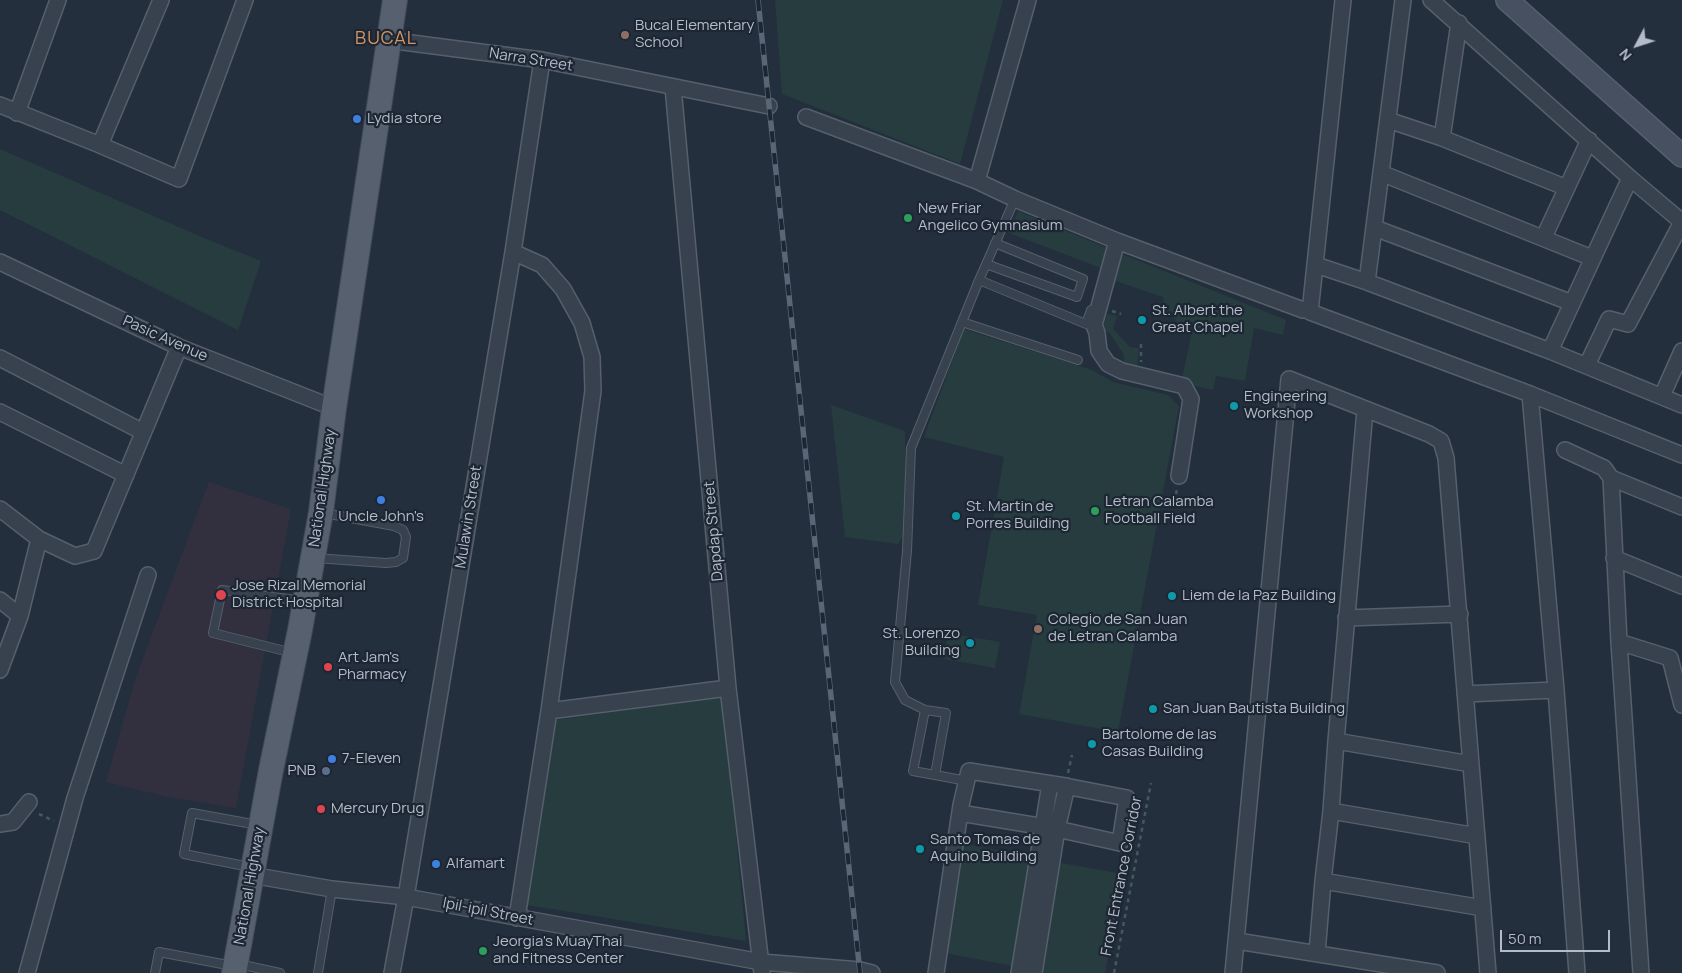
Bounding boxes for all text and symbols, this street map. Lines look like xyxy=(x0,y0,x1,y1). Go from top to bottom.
place label: Bucal Elementary School xyxy=(635,17,754,52)
north arrow xyxy=(1612,20,1662,70)
district label: BUCAL xyxy=(354,28,418,50)
marker: Bucal Elementary School xyxy=(619,29,631,41)
street label: Narra Street xyxy=(488,45,574,75)
text: N xyxy=(1615,45,1636,65)
place label: Lydia store xyxy=(367,110,442,128)
marker: Lydia store xyxy=(351,113,363,125)
place label: New Friar Angelico Gymnasium xyxy=(918,200,1062,235)
marker: New Friar Angelico Gymnasium xyxy=(902,212,914,224)
place label: St. Albert the Great Chapel xyxy=(1152,302,1243,337)
street label: Pasic Avenue xyxy=(120,312,210,366)
marker: St. Albert the Great Chapel xyxy=(1136,314,1148,326)
place label: Engineering Workshop xyxy=(1244,388,1327,423)
marker: Engineering Workshop xyxy=(1228,400,1240,412)
street label: National Highway xyxy=(306,428,340,548)
street label: Mulawin Street xyxy=(452,464,486,570)
street label: Dapdap Street xyxy=(701,480,727,582)
place label: Letran Calamba Football Field xyxy=(1105,493,1214,528)
marker: Uncle John's xyxy=(375,494,387,506)
place label: St. Martin de Porres Building xyxy=(966,498,1069,533)
marker: Letran Calamba Football Field xyxy=(1089,505,1101,517)
place label: Uncle John's xyxy=(338,508,424,526)
marker: St. Martin de Porres Building xyxy=(950,510,962,522)
place label: Jose Rizal Memorial District Hospital xyxy=(232,577,366,612)
place label: Liem de la Paz Building xyxy=(1182,587,1336,605)
marker: Jose Rizal Memorial District Hospital xyxy=(214,588,228,602)
marker: Liem de la Paz Building xyxy=(1166,590,1178,602)
place label: Colegio de San Juan de Letran Calamba xyxy=(1048,611,1187,646)
marker: Colegio de San Juan de Letran Calamba xyxy=(1032,623,1044,635)
place label: St. Lorenzo Building xyxy=(882,625,960,660)
marker: St. Lorenzo Building xyxy=(964,637,976,649)
place label: Art Jam's Pharmacy xyxy=(338,649,407,684)
marker: Art Jam's Pharmacy xyxy=(322,661,334,673)
place label: San Juan Bautista Building xyxy=(1163,700,1345,718)
marker: San Juan Bautista Building xyxy=(1147,703,1159,715)
place label: Bartolome de las Casas Building xyxy=(1102,726,1217,761)
marker: Bartolome de las Casas Building xyxy=(1086,738,1098,750)
place label: 7-Eleven xyxy=(342,750,401,768)
marker: 7-Eleven xyxy=(326,753,338,765)
place label: PNB xyxy=(287,762,316,780)
marker: PNB xyxy=(320,765,332,777)
street label: Front Entrance Corridor xyxy=(1098,795,1146,957)
place label: Mercury Drug xyxy=(331,800,424,818)
marker: Mercury Drug xyxy=(315,803,327,815)
street label: National Highway xyxy=(231,826,269,946)
place label: Santo Tomas de Aquino Building xyxy=(930,831,1040,866)
marker: Santo Tomas de Aquino Building xyxy=(914,843,926,855)
place label: Alfamart xyxy=(446,855,505,873)
marker: Alfamart xyxy=(430,858,442,870)
street label: Ipil-ipil Street xyxy=(441,894,535,930)
scale bar xyxy=(1502,920,1612,952)
text: 50 m xyxy=(1508,928,1542,949)
place label: Jeorgia's MuayThai and Fitness Center xyxy=(493,933,624,968)
marker: Jeorgia's MuayThai and Fitness Center xyxy=(477,945,489,957)

